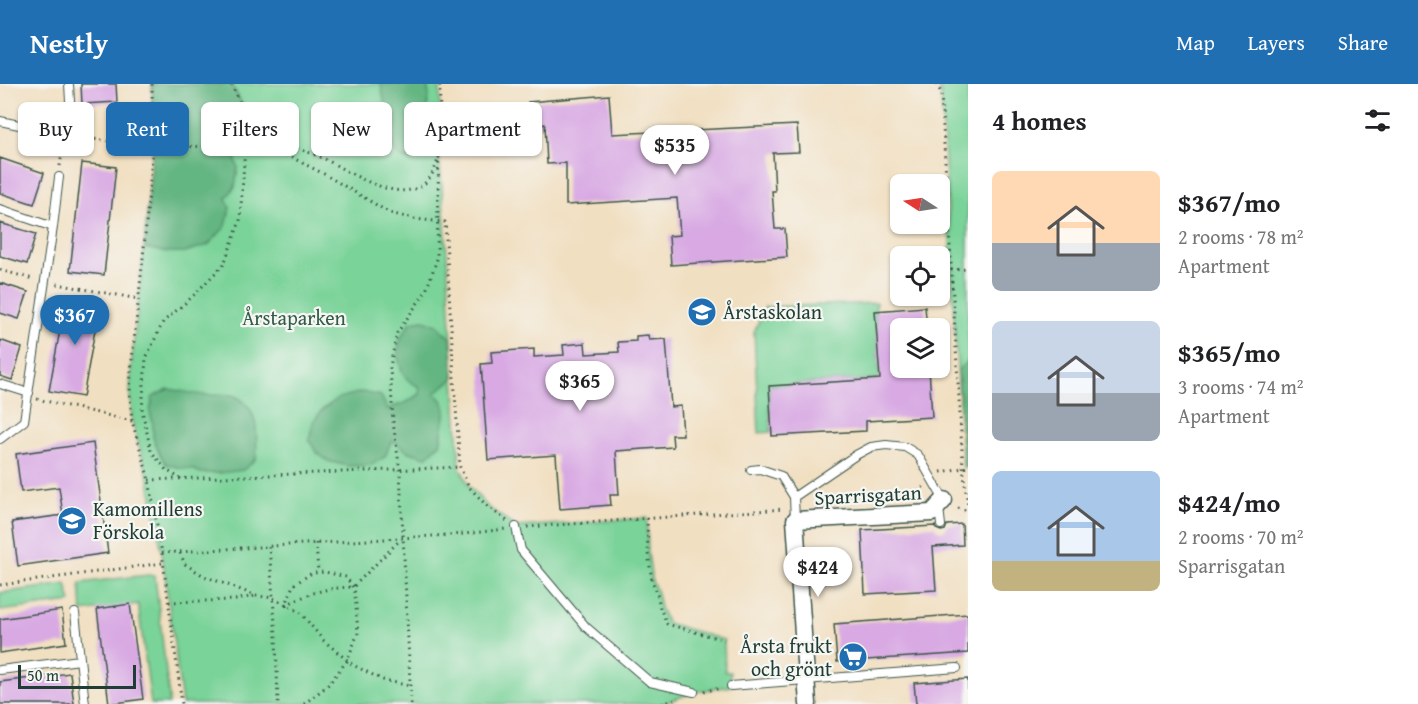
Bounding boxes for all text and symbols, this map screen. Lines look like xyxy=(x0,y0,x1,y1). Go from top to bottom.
text: Nestly xyxy=(30,22,108,63)
text: Map xyxy=(1176,27,1215,58)
text: Layers xyxy=(1248,27,1305,58)
text: Share xyxy=(1338,27,1388,58)
text: 4 homes xyxy=(992,101,1087,140)
chip: Buy xyxy=(18,102,94,156)
chip: Rent xyxy=(106,102,189,156)
chip: Filters xyxy=(201,102,299,156)
chip: New xyxy=(311,102,392,156)
chip: Apartment xyxy=(404,102,542,156)
icon: filters xyxy=(1361,104,1394,137)
pin: $535 xyxy=(639,125,711,176)
text: $535 xyxy=(654,130,696,159)
north arrow xyxy=(890,174,950,234)
map controls xyxy=(890,174,950,378)
text: $367/mo xyxy=(1178,183,1280,222)
icon: home xyxy=(1040,195,1112,267)
text: 2 rooms · 78 m² xyxy=(1178,222,1304,251)
button: locate xyxy=(890,246,950,306)
text: Apartment xyxy=(1178,251,1270,280)
pin: $367 xyxy=(39,295,111,346)
school or university icon: Årstaskolan xyxy=(686,296,718,328)
place label: Årstaskolan xyxy=(723,297,822,326)
text: $367 xyxy=(54,300,96,329)
park label: Årstaparken xyxy=(242,303,346,332)
button: layers xyxy=(890,318,950,378)
text: $365/mo xyxy=(1178,333,1280,372)
icon: home xyxy=(1040,345,1112,417)
pin: $365 xyxy=(544,361,616,412)
text: $365 xyxy=(559,366,601,395)
text: 3 rooms · 74 m² xyxy=(1178,372,1304,401)
text: Apartment xyxy=(1178,401,1270,430)
street label: Sparrisgatan xyxy=(814,477,922,512)
text: $424/mo xyxy=(1178,483,1280,522)
place label: Kamomillens Förskola xyxy=(93,494,203,546)
icon: home xyxy=(1040,495,1112,567)
school or university icon: Kamomillens Förskola xyxy=(56,505,88,537)
text: 2 rooms · 70 m² xyxy=(1178,522,1304,551)
pin: $424 xyxy=(782,547,854,598)
text: Sparrisgatan xyxy=(1178,551,1285,580)
text: $424 xyxy=(797,552,839,581)
place label: Årsta frukt och grönt xyxy=(740,631,832,683)
supermarket icon: Årsta frukt och grönt xyxy=(837,641,869,673)
scale bar xyxy=(18,662,136,690)
text: 50 m xyxy=(27,663,59,687)

